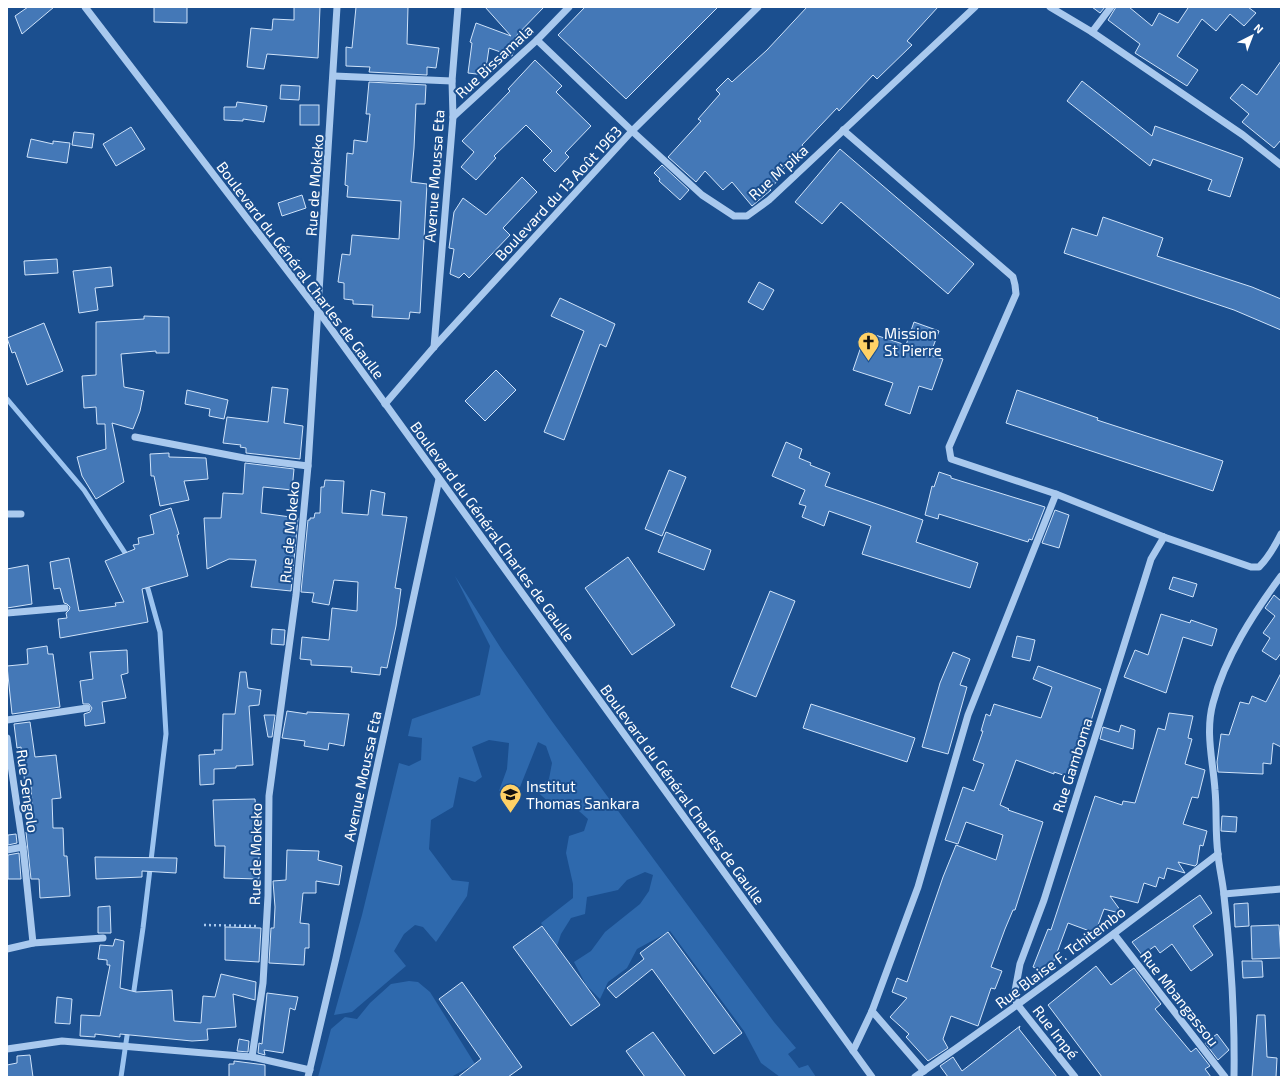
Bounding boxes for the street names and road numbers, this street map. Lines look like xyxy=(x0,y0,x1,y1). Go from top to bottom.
street label: Rue Bissamala xyxy=(451,20,537,102)
street label: Avenue Moussa Eta xyxy=(420,109,448,243)
street label: Boulevard du 13 Août 1963 xyxy=(491,122,625,264)
street label: Rue de Mokeko xyxy=(301,133,327,237)
street label: Rue M'pika xyxy=(745,141,811,203)
street label: Boulevard du Général Charles de Gaulle xyxy=(213,158,389,382)
street label: Boulevard du Général Charles de Gaulle xyxy=(407,418,579,644)
street label: Rue de Mokeko xyxy=(276,480,302,584)
street label: Boulevard du Général Charles de Gaulle xyxy=(597,681,769,907)
street label: Avenue Moussa Eta xyxy=(339,709,385,843)
street label: Rue Gamboma xyxy=(1048,715,1096,815)
street label: Rue Sengolo xyxy=(13,748,43,834)
street label: Rue de Mokeko xyxy=(245,803,265,905)
street label: Rue Blaise F. Tchitembo xyxy=(991,902,1129,1012)
street label: Rue Mbangassou xyxy=(1137,946,1223,1050)
street label: Rue Impé xyxy=(1030,1002,1082,1062)

